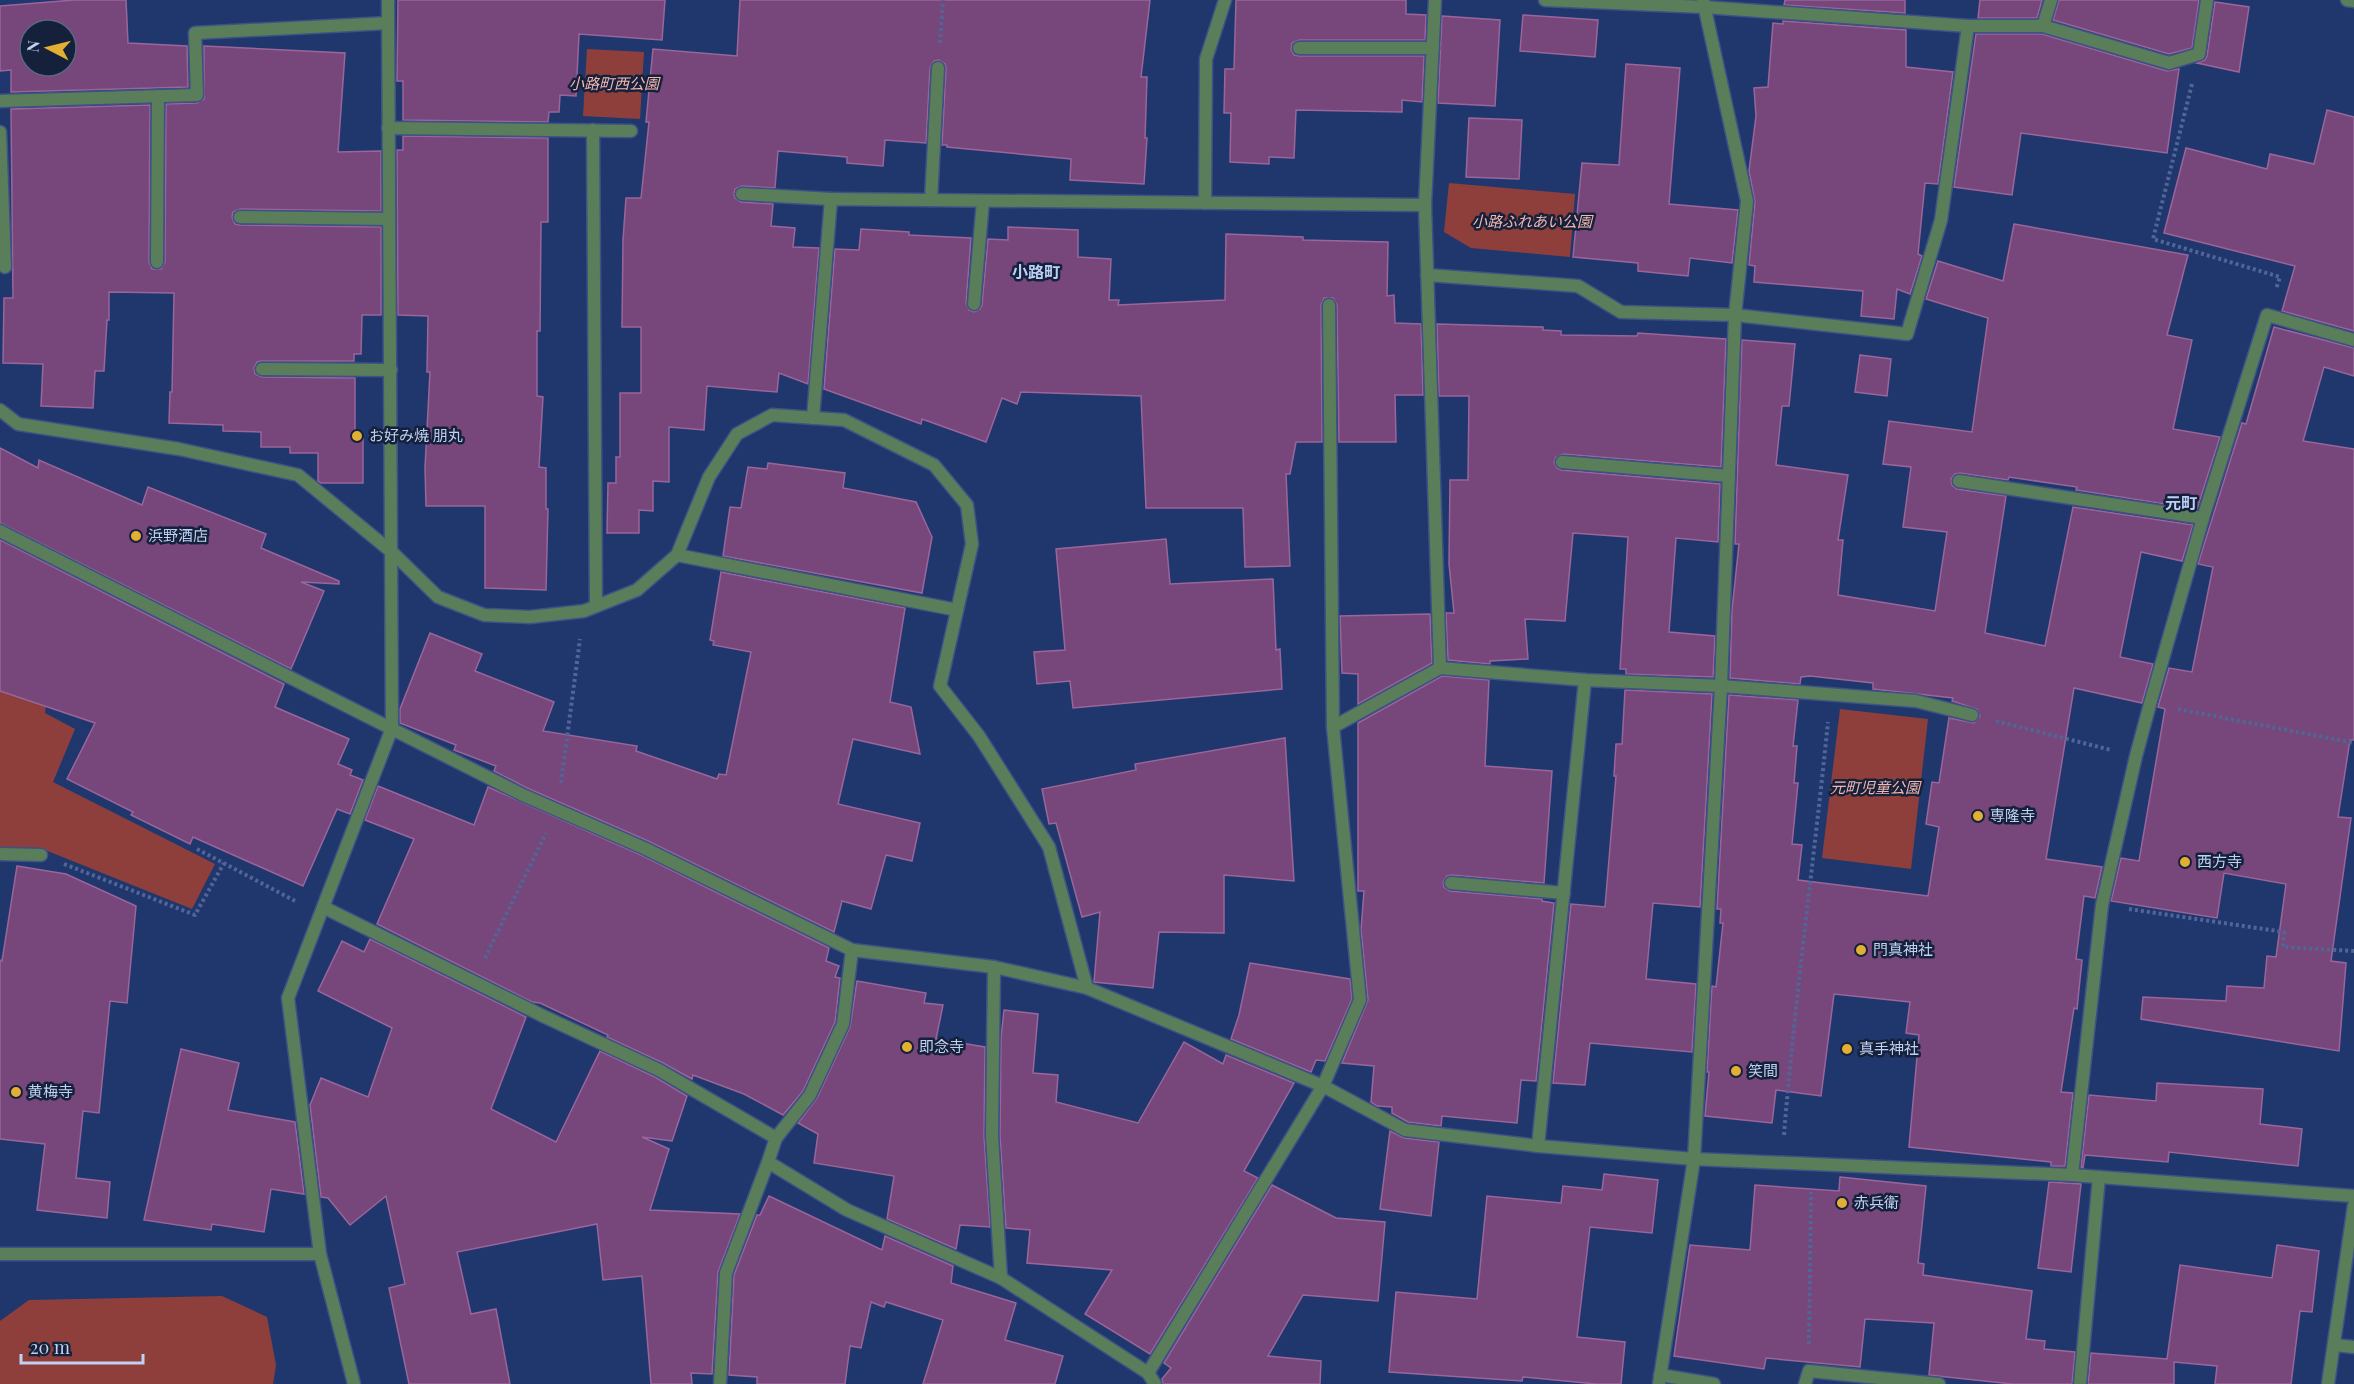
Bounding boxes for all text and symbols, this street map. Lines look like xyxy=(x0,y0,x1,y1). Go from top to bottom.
north arrow xyxy=(18,18,78,78)
text: N xyxy=(21,39,44,53)
park label: 小路町西公園 xyxy=(569,73,661,93)
park label: 小路ふれあい公園 xyxy=(1472,211,1594,231)
district label: 小路町 xyxy=(1012,261,1060,282)
place label: お好み焼 朋丸 xyxy=(369,425,463,445)
marker: お好み焼 朋丸 xyxy=(350,429,364,443)
district label: 元町 xyxy=(2165,492,2197,513)
place label: 浜野酒店 xyxy=(148,525,208,545)
marker: 浜野酒店 xyxy=(129,529,143,543)
park label: 元町児童公園 xyxy=(1830,777,1922,797)
place label: 専隆寺 xyxy=(1990,805,2035,825)
marker: 専隆寺 xyxy=(1971,809,1985,823)
place label: 西方寺 xyxy=(2197,851,2242,871)
marker: 西方寺 xyxy=(2178,855,2192,869)
place label: 門真神社 xyxy=(1873,939,1933,959)
marker: 門真神社 xyxy=(1854,943,1868,957)
place label: 即念寺 xyxy=(919,1036,964,1056)
place label: 真手神社 xyxy=(1859,1038,1919,1058)
marker: 即念寺 xyxy=(900,1040,914,1054)
marker: 真手神社 xyxy=(1840,1042,1854,1056)
place label: 笑間 xyxy=(1748,1060,1778,1080)
marker: 笑間 xyxy=(1729,1064,1743,1078)
place label: 黄梅寺 xyxy=(28,1081,73,1101)
marker: 黄梅寺 xyxy=(9,1085,23,1099)
place label: 赤兵衛 xyxy=(1854,1192,1899,1212)
marker: 赤兵衛 xyxy=(1835,1196,1849,1210)
scale bar xyxy=(21,1327,142,1365)
text: 20 m xyxy=(30,1335,70,1359)

